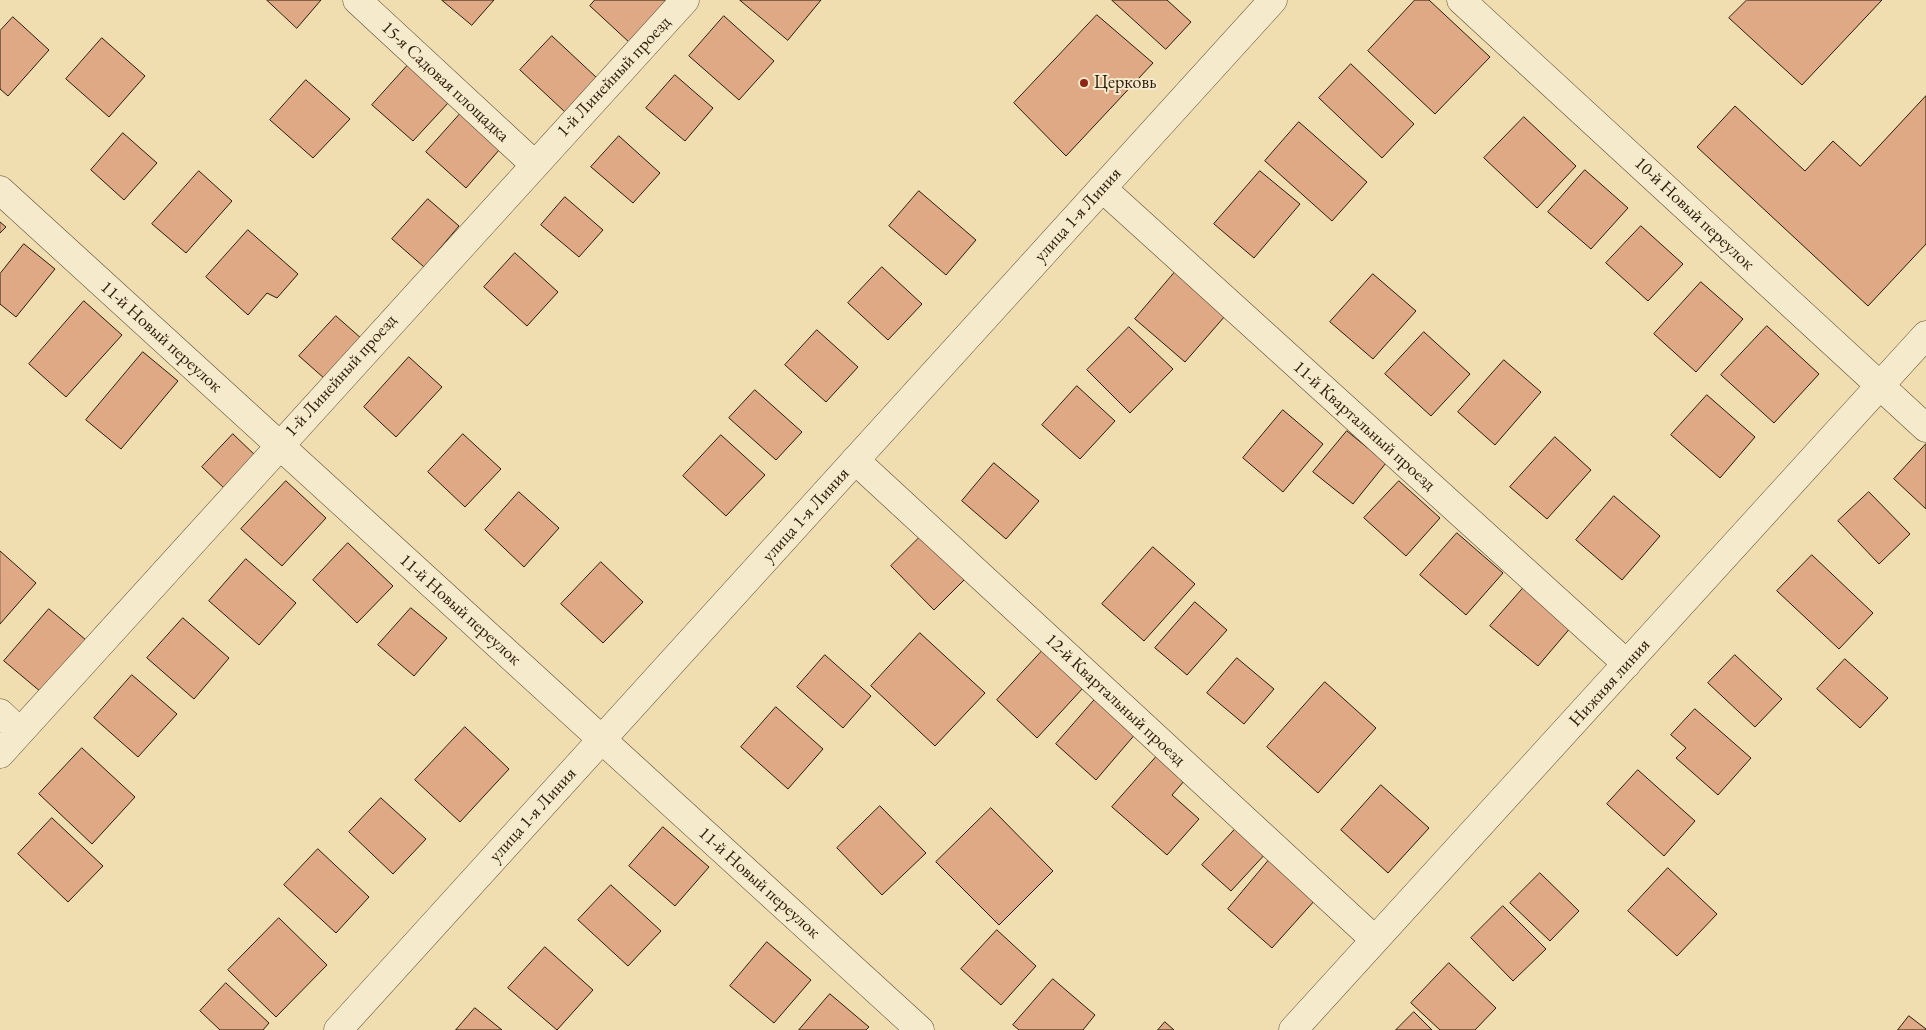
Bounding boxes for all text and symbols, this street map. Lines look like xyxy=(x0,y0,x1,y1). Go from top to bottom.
street label: 1-й Линейный проезд xyxy=(552,12,676,142)
street label: 15-я Садовая площадка xyxy=(376,17,514,147)
place label: Церковь xyxy=(1094,72,1156,94)
marker: Церковь xyxy=(1078,77,1090,89)
street label: 10-й Новый переулок xyxy=(1629,153,1759,275)
street label: улица 1-я Линия xyxy=(1030,163,1126,267)
street label: 11-й Новый переулок xyxy=(96,277,226,397)
street label: 1-й Линейный проезд xyxy=(280,310,402,442)
street label: 11-й Квартальный проезд xyxy=(1288,356,1440,496)
street label: улица 1-я Линия xyxy=(758,463,854,567)
street label: 11-й Новый переулок xyxy=(395,550,525,670)
street label: 12-й Квартальный проезд xyxy=(1040,629,1190,771)
street label: Нижняя линия xyxy=(1565,635,1655,731)
street label: улица 1-я Линия xyxy=(485,763,581,867)
street label: 11-й Новый переулок xyxy=(694,823,824,943)

